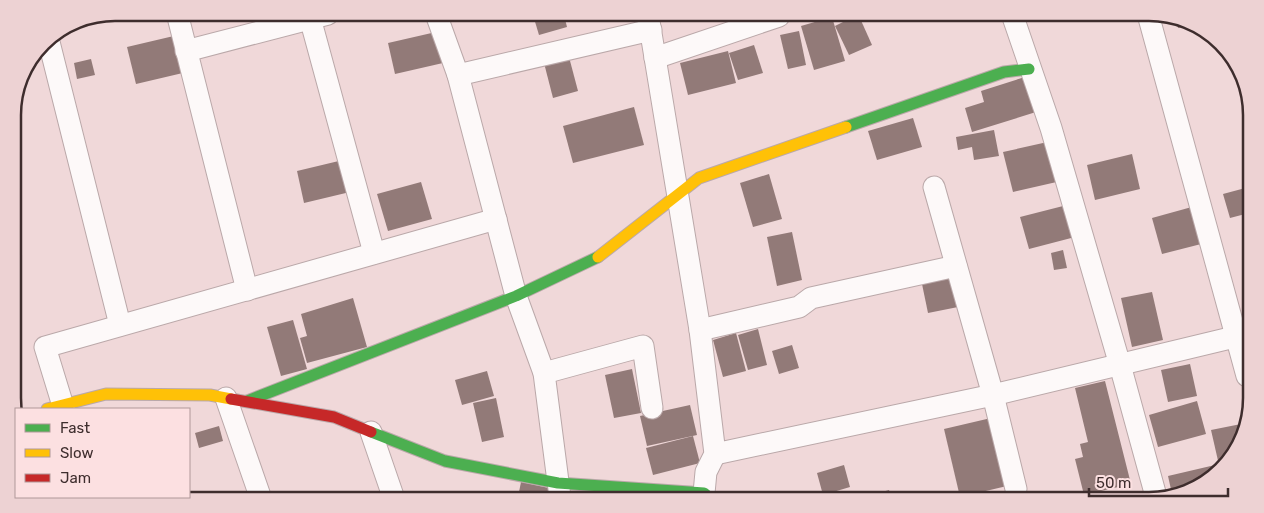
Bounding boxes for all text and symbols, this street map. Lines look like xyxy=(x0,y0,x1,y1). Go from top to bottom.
legend xyxy=(15,408,190,498)
text: Fast xyxy=(60,419,90,437)
text: Slow xyxy=(60,444,93,462)
scale bar xyxy=(1089,466,1228,498)
text: Jam xyxy=(60,469,91,487)
text: 50 m xyxy=(1096,474,1131,492)

